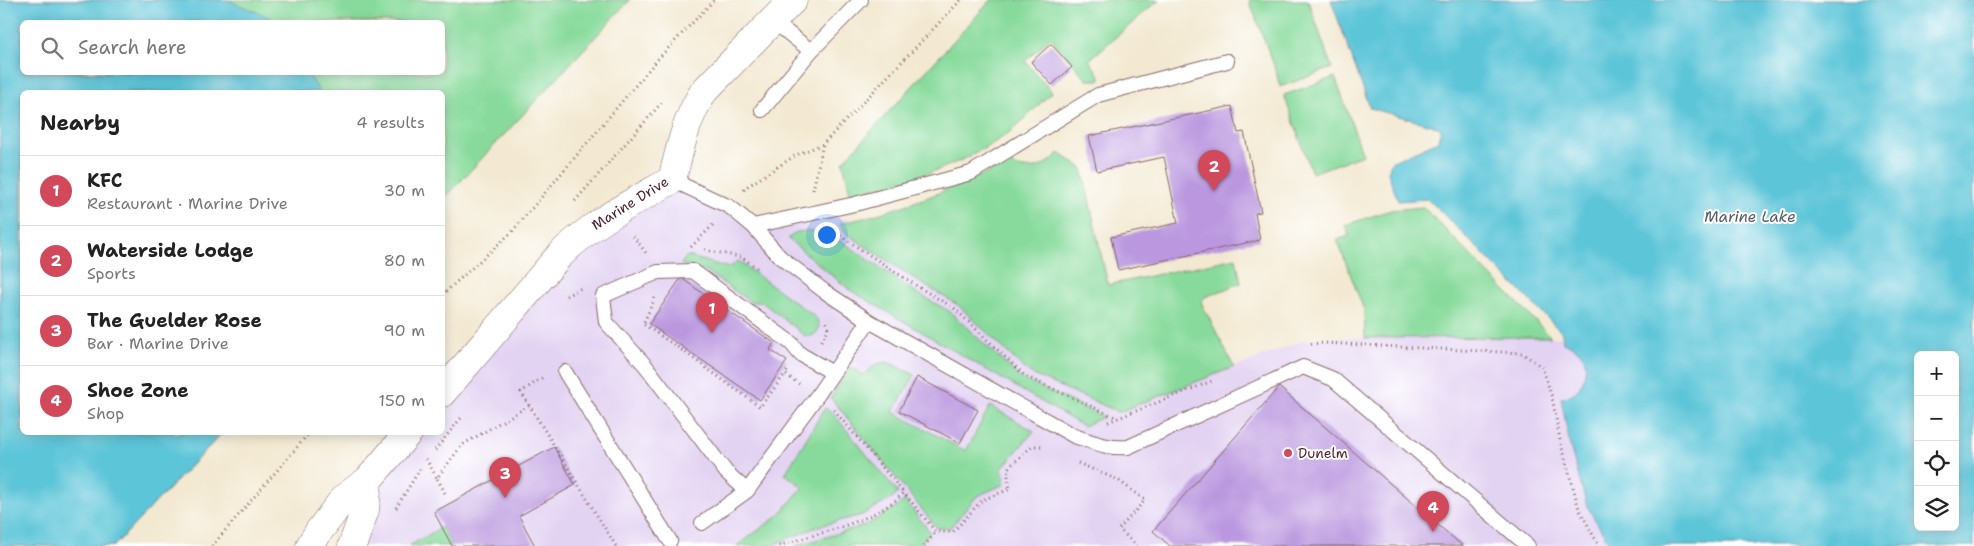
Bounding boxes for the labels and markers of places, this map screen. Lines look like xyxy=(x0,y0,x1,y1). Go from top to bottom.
pin: 2 xyxy=(1198,150,1230,191)
pin: 1 xyxy=(696,292,728,333)
place label: Dunelm xyxy=(1298,444,1348,462)
marker: Dunelm xyxy=(1282,447,1294,459)
pin: 3 xyxy=(489,457,521,498)
pin: 4 xyxy=(1417,491,1449,532)

